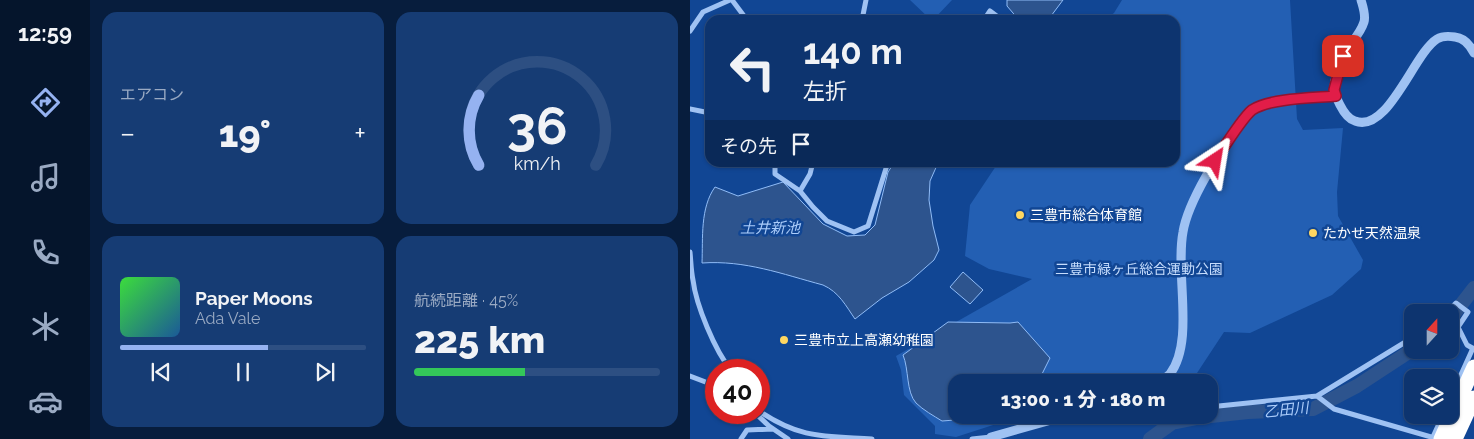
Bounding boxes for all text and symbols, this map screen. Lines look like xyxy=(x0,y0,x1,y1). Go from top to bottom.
text: 12:59 xyxy=(18,20,72,46)
text: 140 m xyxy=(803,31,903,72)
icon: left xyxy=(720,35,785,100)
pin xyxy=(1322,35,1364,77)
icon: arrive xyxy=(1329,42,1357,70)
text: 左折 xyxy=(803,78,847,104)
icon: directions xyxy=(28,85,63,120)
text: エアコン xyxy=(120,85,184,104)
text: 36 xyxy=(507,95,567,156)
text: 19° xyxy=(219,111,271,156)
text: − xyxy=(120,117,135,150)
text: + xyxy=(354,117,366,150)
icon: arrive xyxy=(787,130,815,158)
position arrow xyxy=(1188,134,1240,186)
text: その先 xyxy=(720,135,777,157)
text: km/h xyxy=(513,153,561,174)
icon: music xyxy=(28,160,63,195)
place label: 三豊市総合体育館 xyxy=(1030,207,1142,223)
marker: 三豊市総合体育館 xyxy=(1014,209,1026,221)
water label: 土井新池 xyxy=(740,219,802,237)
place label: たかせ天然温泉 xyxy=(1323,225,1421,241)
marker: たかせ天然温泉 xyxy=(1307,227,1319,239)
icon: phone xyxy=(28,235,63,270)
park label: 三豊市緑ヶ丘総合運動公園 xyxy=(1055,261,1223,277)
text: Paper Moons xyxy=(195,287,313,309)
text: 航続距離 · 45% xyxy=(414,291,518,310)
north arrow xyxy=(1404,304,1459,359)
map controls xyxy=(1404,304,1459,424)
icon: climate xyxy=(28,309,63,344)
text: Ada Vale xyxy=(195,309,260,328)
text: 225 km xyxy=(414,317,545,362)
place label: 三豊市立上高瀬幼稚園 xyxy=(794,332,934,348)
marker: 三豊市立上高瀬幼稚園 xyxy=(778,334,790,346)
icon: previous xyxy=(147,358,175,386)
icon: pause xyxy=(229,358,257,386)
icon: next xyxy=(311,358,339,386)
speed limit sign: 40 xyxy=(705,359,770,424)
button: layers xyxy=(1404,369,1459,424)
icon: car xyxy=(28,384,63,419)
text: 13:00 · 1 分 · 180 m xyxy=(1001,388,1165,410)
water label: 乙田川 xyxy=(1263,398,1311,421)

